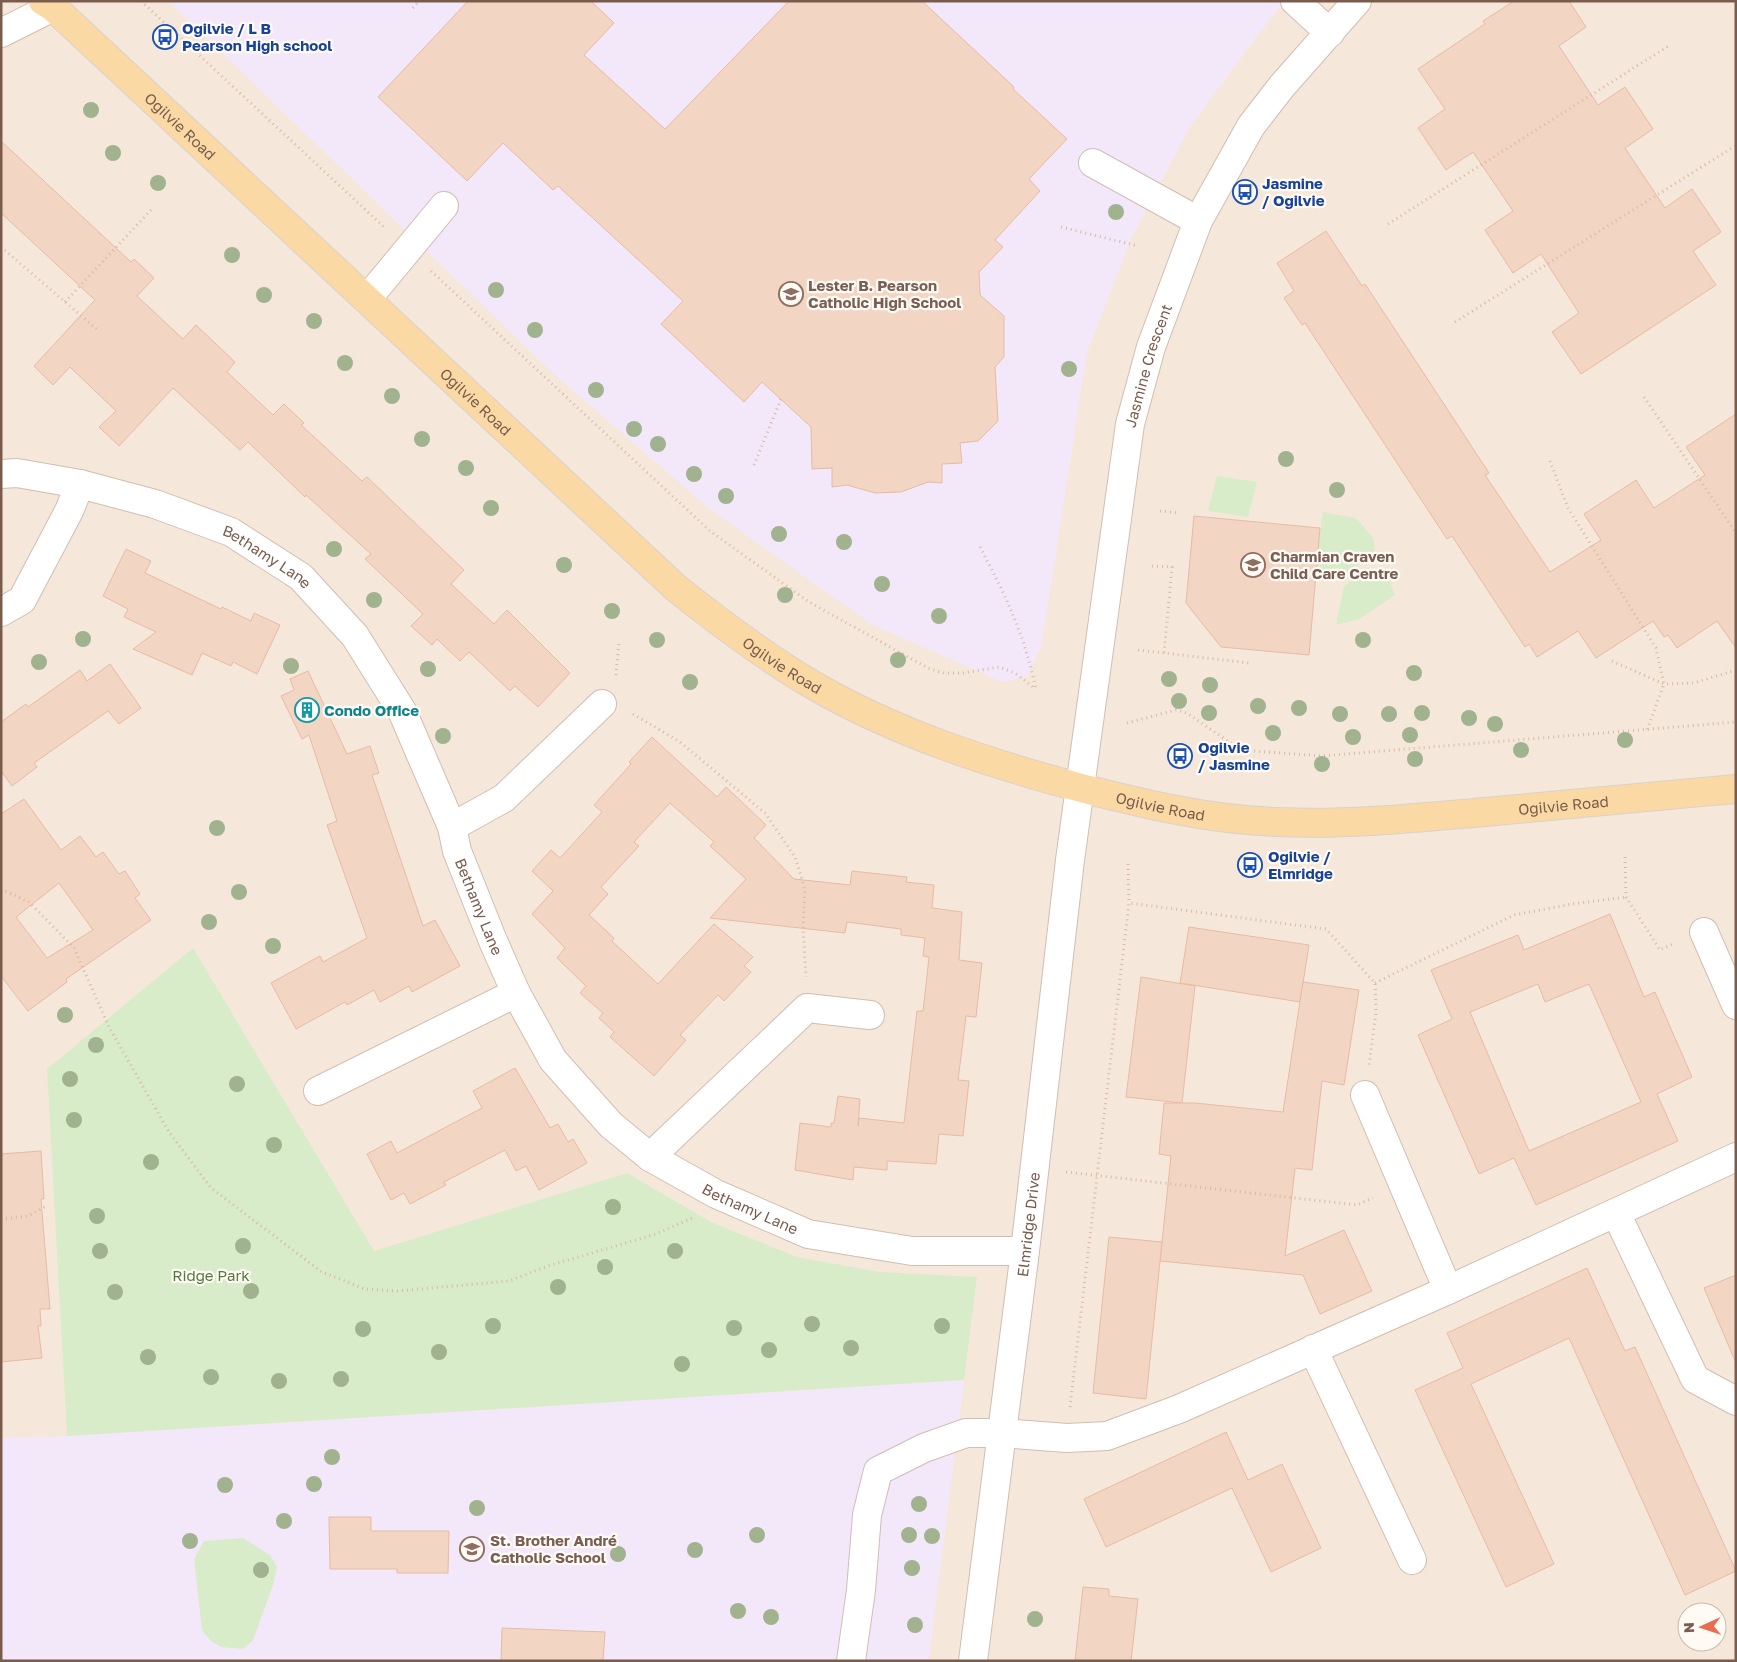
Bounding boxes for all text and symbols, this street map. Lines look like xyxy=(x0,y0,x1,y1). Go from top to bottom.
place label: Ogilvie / L B Pearson High school xyxy=(182,19,332,54)
bus stop icon: Ogilvie / L B Pearson High school xyxy=(152,24,178,50)
street label: Ogilvie Road xyxy=(141,88,220,163)
place label: Jasmine / Ogilvie xyxy=(1262,174,1325,209)
bus stop icon: Jasmine / Ogilvie xyxy=(1232,179,1258,205)
place label: Lester B. Pearson Catholic High School xyxy=(808,276,961,311)
school or university icon: Lester B. Pearson Catholic High School xyxy=(778,281,804,307)
street label: Jasmine Crescent xyxy=(1120,301,1175,429)
street label: Ogilvie Road xyxy=(437,364,515,439)
street label: Bethamy Lane xyxy=(220,521,316,592)
place label: Charmian Craven Child Care Centre xyxy=(1270,547,1399,582)
school or university icon: Charmian Craven Child Care Centre xyxy=(1240,552,1266,578)
street label: Ogilvie Road xyxy=(739,633,825,697)
building icon: Condo Office xyxy=(294,697,320,723)
place label: Condo Office xyxy=(324,701,419,719)
place label: Ogilvie / Jasmine xyxy=(1198,738,1270,773)
bus stop icon: Ogilvie / Jasmine xyxy=(1167,743,1193,769)
street label: Ogilvie Road xyxy=(1114,788,1206,824)
street label: Ogilvie Road xyxy=(1517,792,1609,818)
place label: Ogilvie / Elmridge xyxy=(1268,847,1333,882)
bus stop icon: Ogilvie / Elmridge xyxy=(1237,852,1263,878)
street label: Bethamy Lane xyxy=(452,856,507,958)
street label: Elmridge Drive xyxy=(1013,1171,1043,1278)
street label: Bethamy Lane xyxy=(699,1179,801,1238)
park label: Ridge Park xyxy=(172,1266,250,1284)
place label: St. Brother André Catholic School xyxy=(490,1531,617,1566)
school or university icon: St. Brother André Catholic School xyxy=(459,1536,485,1562)
north arrow xyxy=(1677,1602,1727,1652)
text: N xyxy=(1680,1622,1697,1633)

